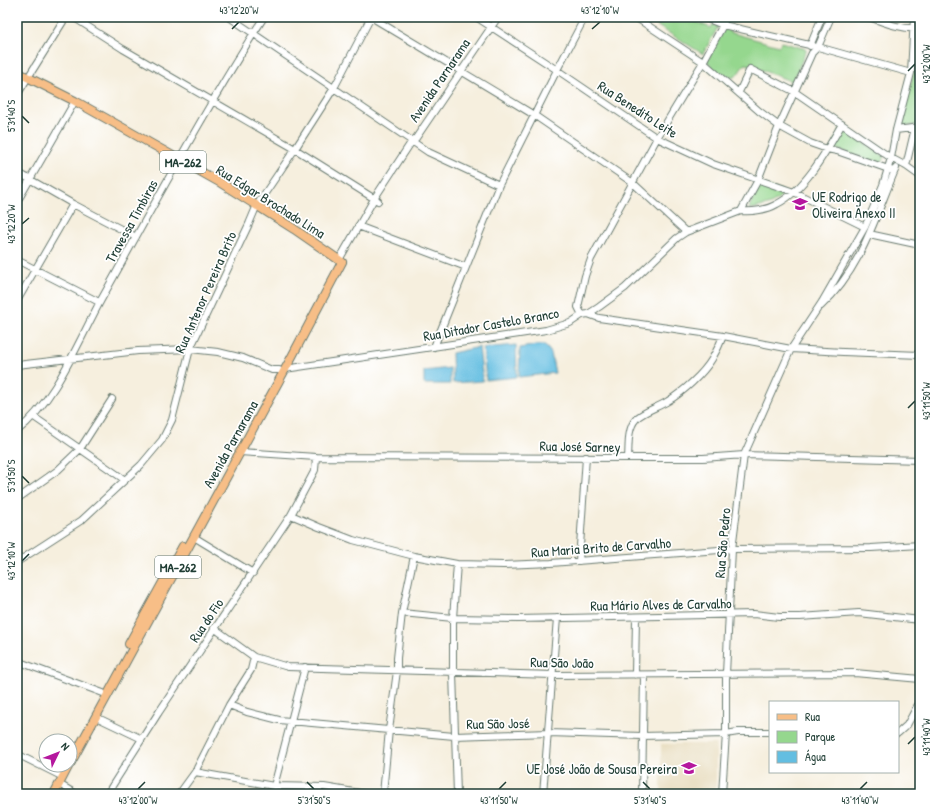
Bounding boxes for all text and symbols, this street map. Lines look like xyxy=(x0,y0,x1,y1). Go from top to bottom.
text: 43°12'20"W xyxy=(220,4,259,17)
text: 43°12'10"W xyxy=(581,4,620,17)
street label: Avenida Parnarama xyxy=(404,34,474,126)
text: 43°12'00"W xyxy=(920,44,933,83)
street label: Rua Benedito Leite xyxy=(594,76,682,142)
text: 5°31'40"S xyxy=(5,100,18,132)
road number: MA-262 xyxy=(160,151,206,173)
street label: Rua Edgar Brochado Lima xyxy=(212,160,330,243)
street label: Travessa Timbiras xyxy=(100,176,162,266)
place label: UE Rodrigo de Oliveira Anexo II xyxy=(812,187,896,222)
school or university icon: UE Rodrigo de Oliveira Anexo II xyxy=(791,195,809,213)
text: 43°12'20"W xyxy=(5,204,18,243)
street label: Rua Antenor Pereira Brito xyxy=(170,228,241,356)
street label: Rua Ditador Castelo Branco xyxy=(422,303,561,345)
text: 43°11'50"W xyxy=(920,381,933,420)
street label: Avenida Parnarama xyxy=(198,397,262,491)
street label: Rua José Sarney xyxy=(539,436,621,457)
text: 5°31'50"S xyxy=(5,459,18,492)
street label: Rua São Pedro xyxy=(709,507,735,579)
street label: Rua Maria Brito de Carvalho xyxy=(530,533,672,561)
text: 43°12'10"W xyxy=(5,541,18,580)
road number: MA-262 xyxy=(155,556,201,578)
street label: Rua Mário Alves de Carvalho xyxy=(590,593,732,615)
street label: Rua do Fio xyxy=(184,594,228,646)
street label: Rua São João xyxy=(530,652,594,672)
legend xyxy=(769,701,899,773)
text: Rua xyxy=(805,708,820,725)
street label: Rua São José xyxy=(466,713,530,733)
text: 43°11'40"W xyxy=(920,718,933,755)
text: Parque xyxy=(805,728,835,745)
north arrow xyxy=(38,733,78,773)
text: N xyxy=(58,739,73,753)
text: Água xyxy=(805,748,826,765)
place label: UE José João de Sousa Pereira xyxy=(526,759,678,778)
school or university icon: UE José João de Sousa Pereira xyxy=(680,759,698,777)
text: 43°12'00"W xyxy=(119,794,158,807)
text: 5°31'50"S xyxy=(298,794,331,807)
text: 43°11'50"W xyxy=(480,794,519,807)
text: 5°31'40"S xyxy=(634,794,666,807)
text: 43°11'40"W xyxy=(842,794,879,807)

